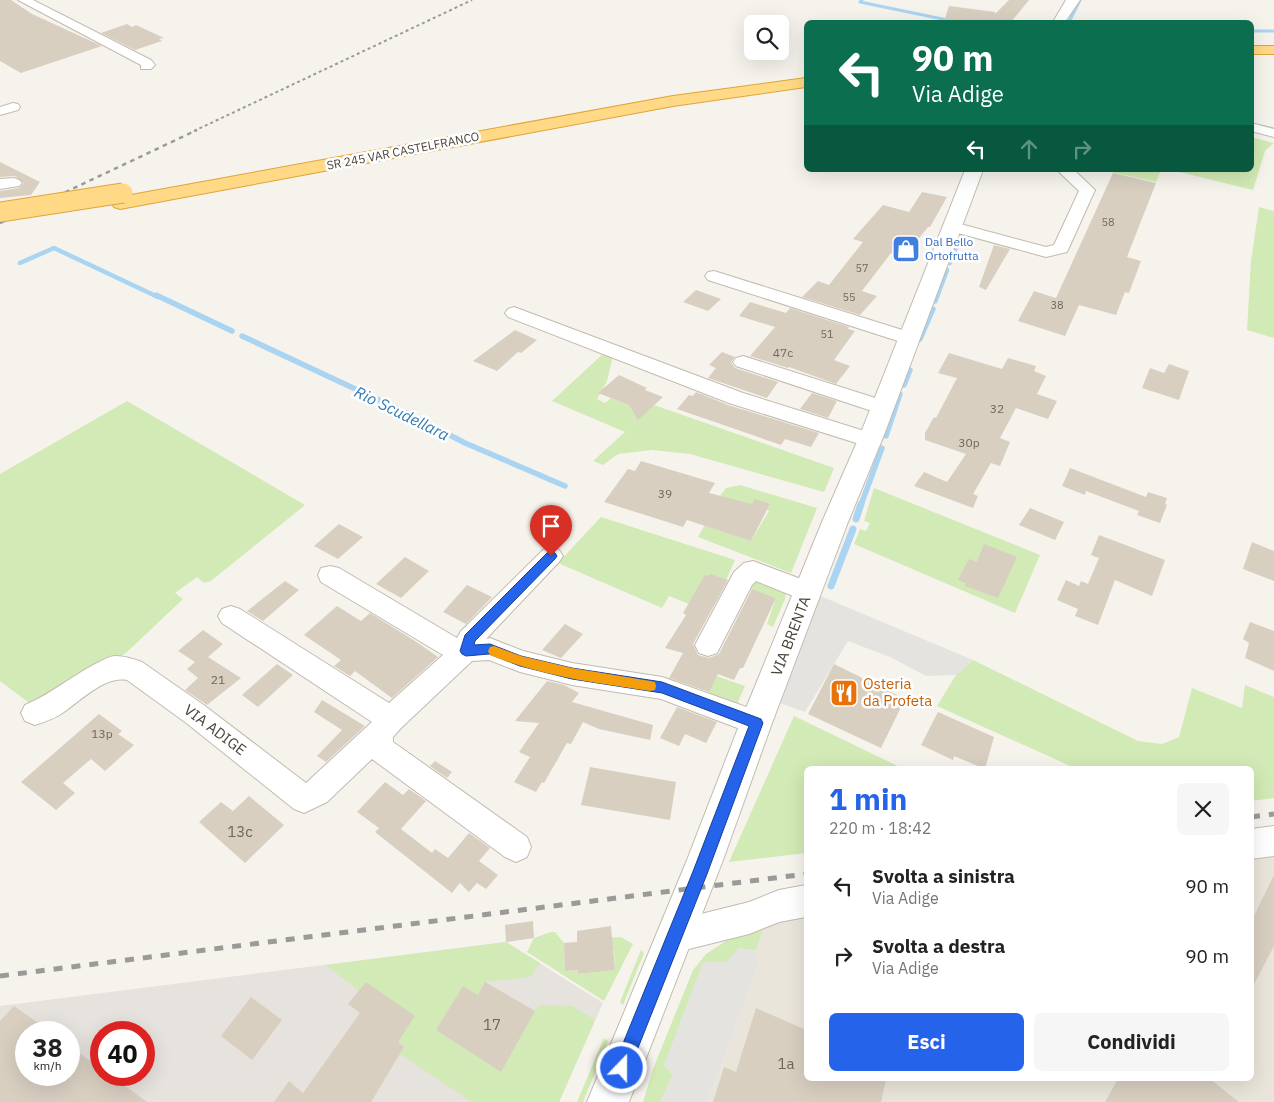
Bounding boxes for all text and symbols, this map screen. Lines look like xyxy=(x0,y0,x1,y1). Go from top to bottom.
map controls xyxy=(744,15,789,60)
button: search xyxy=(744,15,789,60)
text: 90 m xyxy=(912,35,994,81)
icon: left xyxy=(829,40,894,105)
text: Via Adige xyxy=(912,79,1004,108)
street label: SR 245 VAR CASTELFRANCO xyxy=(325,128,480,173)
icon: left xyxy=(962,135,990,163)
icon: ahead xyxy=(1015,135,1043,163)
icon: right xyxy=(1068,135,1096,163)
house number: 58 xyxy=(1101,215,1115,229)
shop icon: Dal Bello Ortofrutta xyxy=(891,234,921,264)
place label: Dal Bello Ortofrutta xyxy=(925,234,979,263)
house number: 57 xyxy=(855,261,869,275)
house number: 55 xyxy=(842,290,856,304)
house number: 38 xyxy=(1050,298,1064,312)
house number: 51 xyxy=(820,327,834,341)
house number: 47c xyxy=(773,345,793,360)
water label: Rio Scudellara xyxy=(351,381,453,445)
house number: 32 xyxy=(990,401,1004,416)
house number: 30p xyxy=(958,435,980,450)
house number: 39 xyxy=(658,486,672,501)
pin xyxy=(530,505,572,556)
icon: arrive xyxy=(537,512,565,540)
street label: VIA BRENTA xyxy=(767,593,815,679)
house number: 21 xyxy=(211,672,225,687)
place label: Osteria da Profeta xyxy=(863,674,932,710)
restaurant icon: Osteria da Profeta xyxy=(829,678,859,708)
street label: VIA ADIGE xyxy=(180,700,250,759)
house number: 13p xyxy=(91,726,113,741)
text: 1 min xyxy=(829,779,907,818)
button: close xyxy=(1177,783,1229,835)
text: 220 m · 18:42 xyxy=(829,818,931,838)
house number: 13c xyxy=(227,822,253,841)
text: Svolta a sinistra xyxy=(872,864,1015,888)
icon: left xyxy=(829,872,857,900)
text: 90 m xyxy=(1185,874,1229,898)
text: Via Adige xyxy=(872,888,939,908)
text: Svolta a destra xyxy=(872,934,1005,958)
icon: right xyxy=(829,942,857,970)
text: 90 m xyxy=(1185,944,1229,968)
text: Via Adige xyxy=(872,958,939,978)
button: Esci xyxy=(829,1013,1024,1071)
button: Condividi xyxy=(1034,1013,1229,1071)
house number: 17 xyxy=(483,1015,501,1034)
speed limit sign: 40 xyxy=(90,1021,155,1086)
text: 38 xyxy=(32,1031,63,1064)
position arrow xyxy=(595,1041,647,1093)
house number: 1a xyxy=(777,1054,795,1073)
text: km/h xyxy=(33,1058,62,1073)

